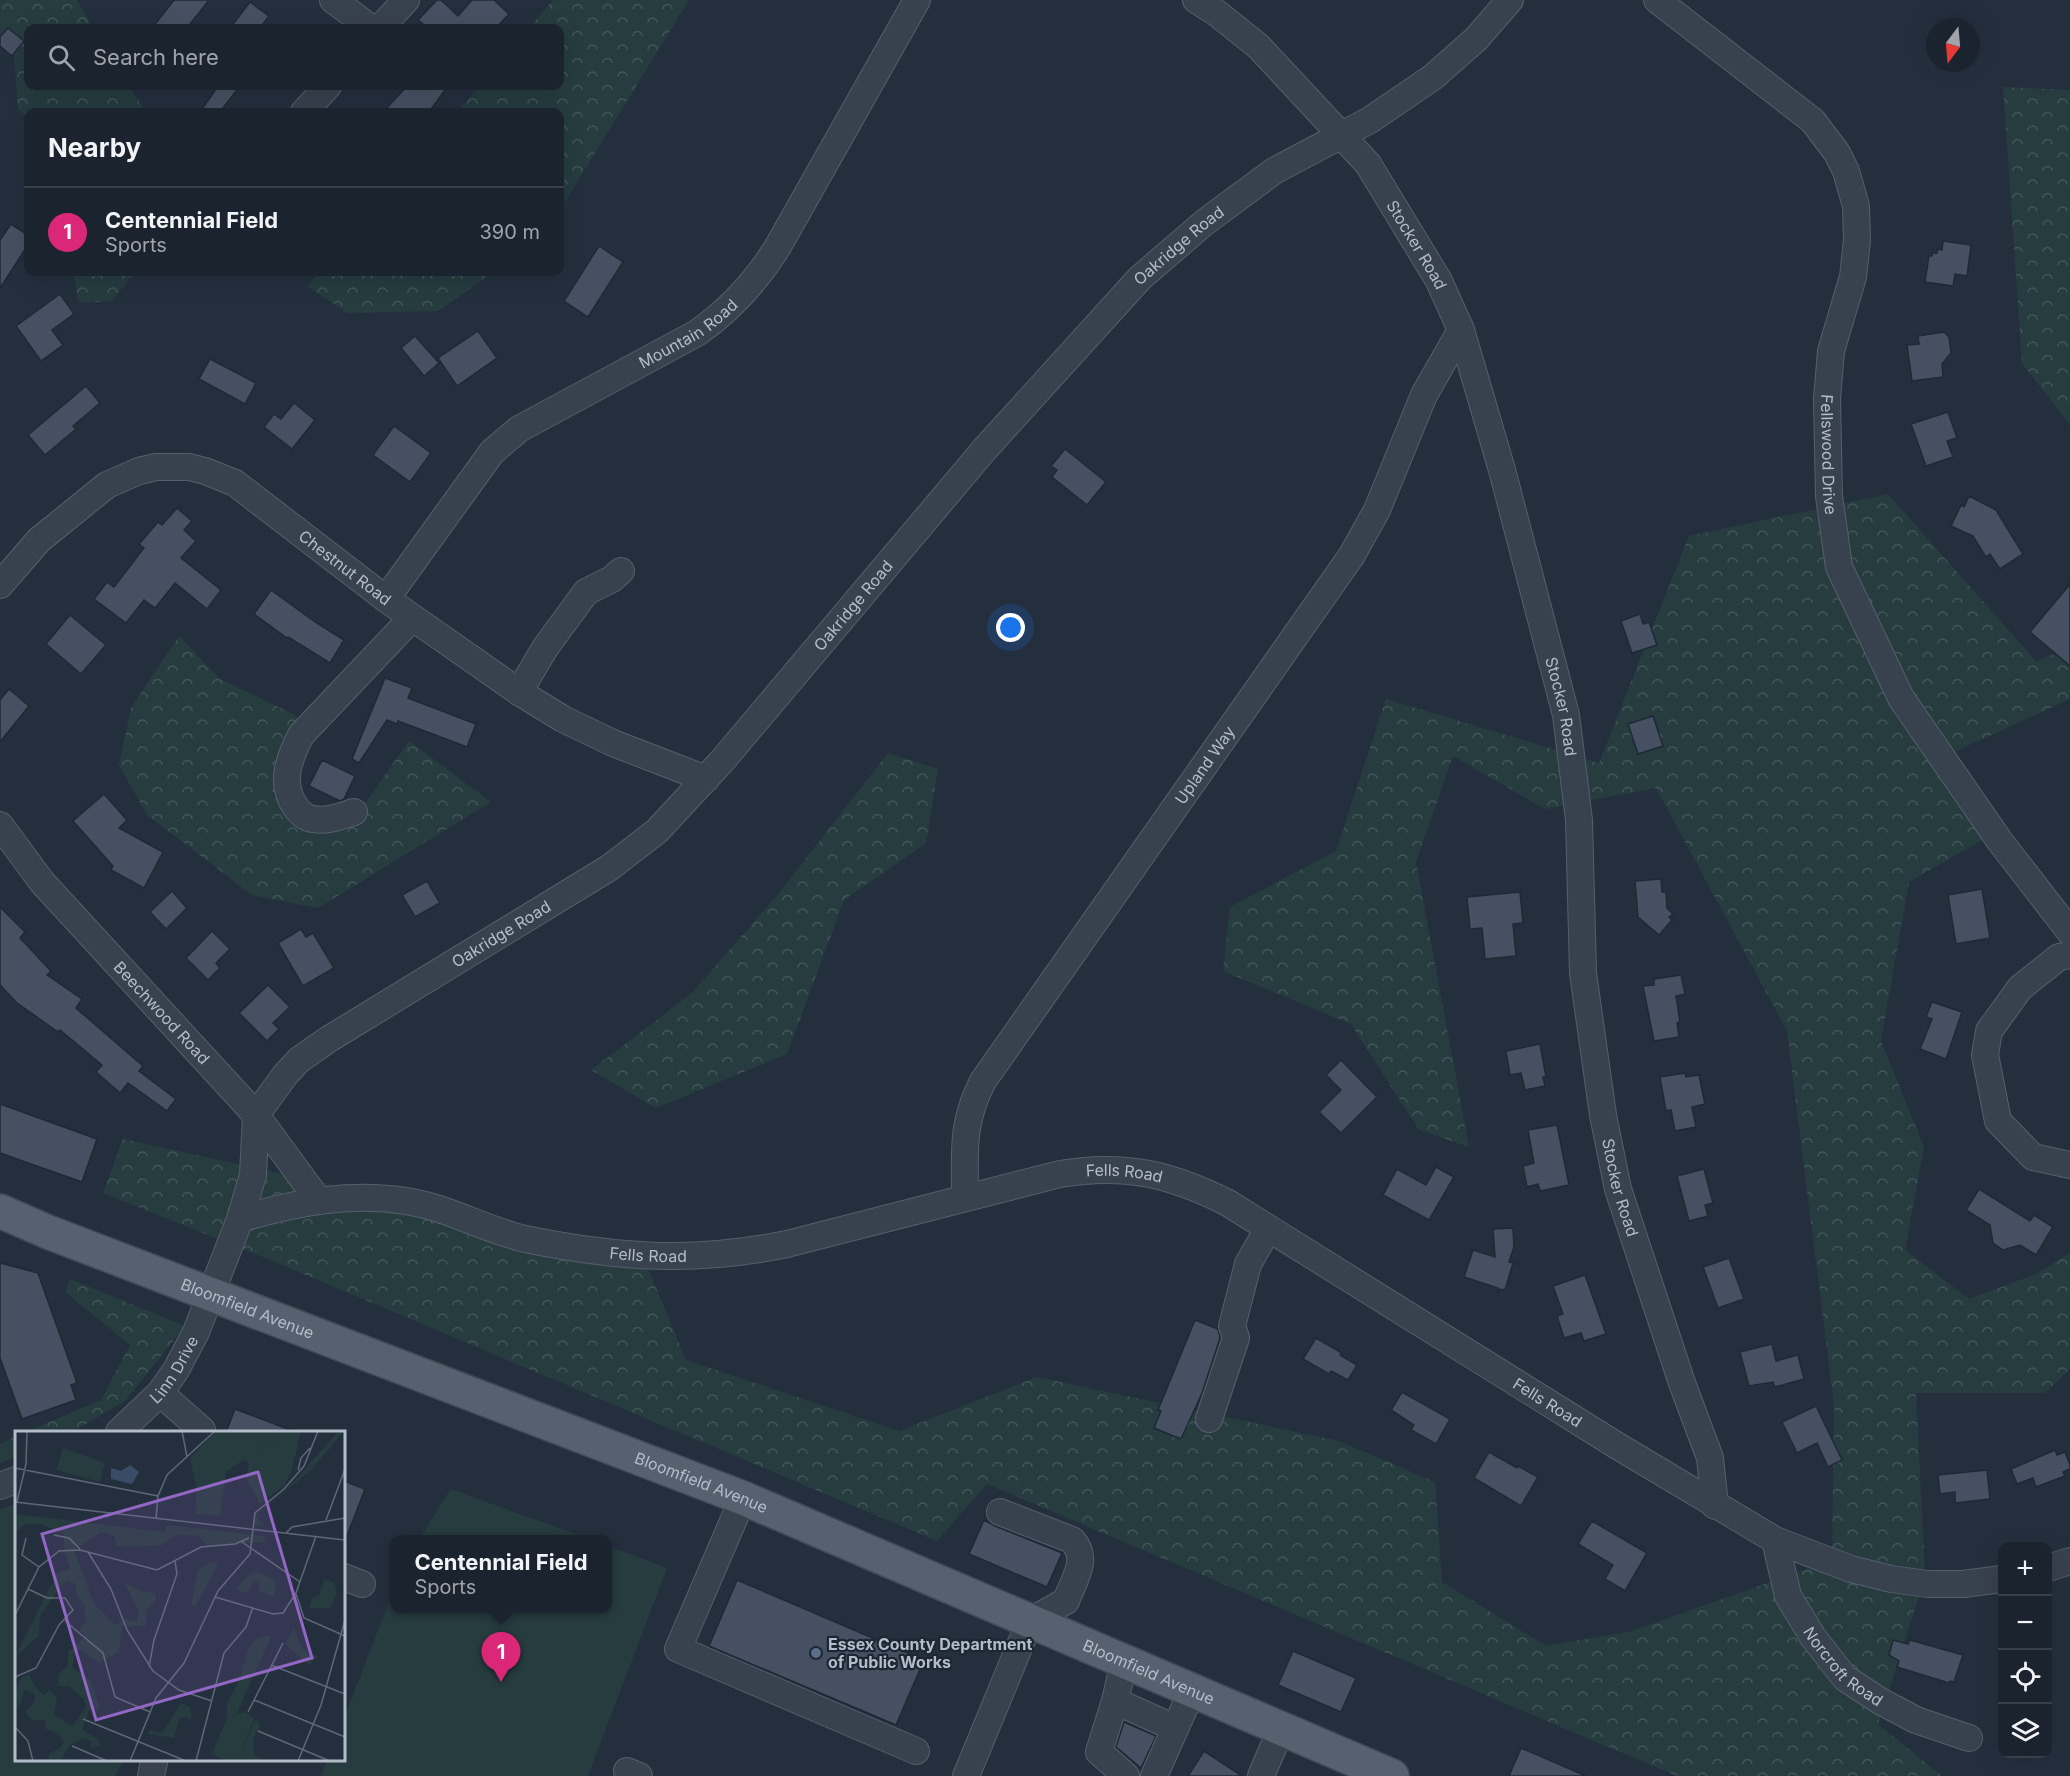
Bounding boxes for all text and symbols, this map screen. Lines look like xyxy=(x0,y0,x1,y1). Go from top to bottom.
north arrow xyxy=(1926,18,1980,72)
search box xyxy=(24,24,564,90)
icon: search xyxy=(45,41,78,74)
text: Search here xyxy=(93,44,219,70)
text: Nearby xyxy=(48,132,141,163)
street label: Stocker Road xyxy=(1382,196,1451,292)
street label: Oakridge Road xyxy=(1129,202,1228,289)
text: Centennial Field xyxy=(105,207,278,233)
text: 1 xyxy=(63,220,72,244)
text: 390 m xyxy=(479,220,540,244)
text: Sports xyxy=(105,233,167,257)
street label: Mountain Road xyxy=(635,295,742,373)
street label: Fellswood Drive xyxy=(1817,393,1841,516)
street label: Chestnut Road xyxy=(295,526,395,609)
street label: Oakridge Road xyxy=(809,556,897,655)
your location xyxy=(996,613,1025,642)
street label: Stocker Road xyxy=(1541,655,1581,757)
street label: Upland Way xyxy=(1170,722,1239,808)
street label: Oakridge Road xyxy=(448,896,554,972)
street label: Beechwood Road xyxy=(110,957,214,1068)
street label: Stocker Road xyxy=(1598,1137,1643,1239)
street label: Fells Road xyxy=(1085,1160,1165,1187)
street label: Fells Road xyxy=(609,1243,687,1266)
street label: Bloomfield Avenue xyxy=(178,1274,317,1343)
street label: Linn Drive xyxy=(145,1332,202,1408)
street label: Fells Road xyxy=(1509,1373,1586,1431)
inset map xyxy=(15,1431,345,1761)
street label: Bloomfield Avenue xyxy=(632,1448,771,1517)
popup xyxy=(390,1535,612,1613)
map controls xyxy=(1998,1542,2052,1758)
button: + xyxy=(1998,1542,2052,1596)
text: Centennial Field xyxy=(414,1549,588,1575)
text: Sports xyxy=(414,1575,476,1599)
button: − xyxy=(1998,1596,2052,1650)
street label: Norcroft Road xyxy=(1799,1623,1887,1710)
pin: 1 xyxy=(482,1632,520,1682)
place label: Essex County Department of Public Works xyxy=(828,1634,1033,1672)
street label: Bloomfield Avenue xyxy=(1080,1635,1218,1709)
marker: Essex County Department of Public Works xyxy=(809,1646,823,1660)
button: locate xyxy=(1998,1650,2052,1704)
button: layers xyxy=(1998,1704,2052,1758)

